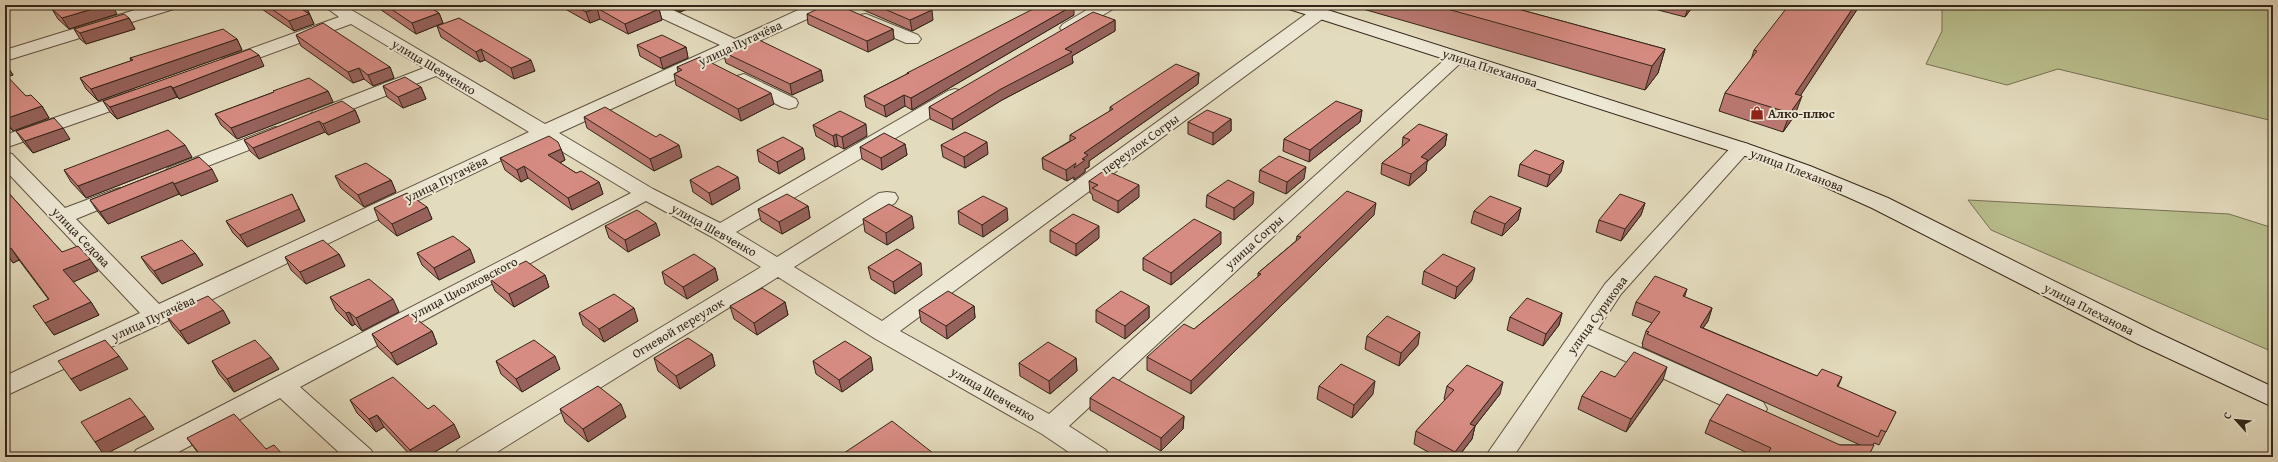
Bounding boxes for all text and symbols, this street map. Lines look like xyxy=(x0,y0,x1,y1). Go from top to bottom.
street label: улица Пугачёва xyxy=(694,15,786,71)
street label: улица Шевченко xyxy=(387,34,480,100)
street label: улица Плеханова xyxy=(1439,43,1541,93)
place label: Алко-плюс xyxy=(1768,104,1835,123)
shop icon: Алко-плюс xyxy=(1749,105,1765,121)
street label: переулок Согры xyxy=(1097,109,1183,179)
street label: улица Плеханова xyxy=(1746,143,1847,197)
street label: улица Пугачёва xyxy=(400,150,491,208)
street label: улица Шевченко xyxy=(667,198,761,262)
street label: улица Седова xyxy=(47,202,115,272)
street label: улица Согры xyxy=(1220,210,1288,274)
street label: улица Циолковского xyxy=(406,252,521,325)
street label: улица Сурикова xyxy=(1562,271,1632,359)
street label: улица Плеханова xyxy=(2040,278,2138,340)
street label: улица Пугачёва xyxy=(107,290,199,346)
street label: Огневой переулок xyxy=(628,293,728,363)
street label: улица Шевченко xyxy=(946,361,1039,426)
north arrow xyxy=(2216,400,2256,440)
text: С xyxy=(2219,409,2236,422)

